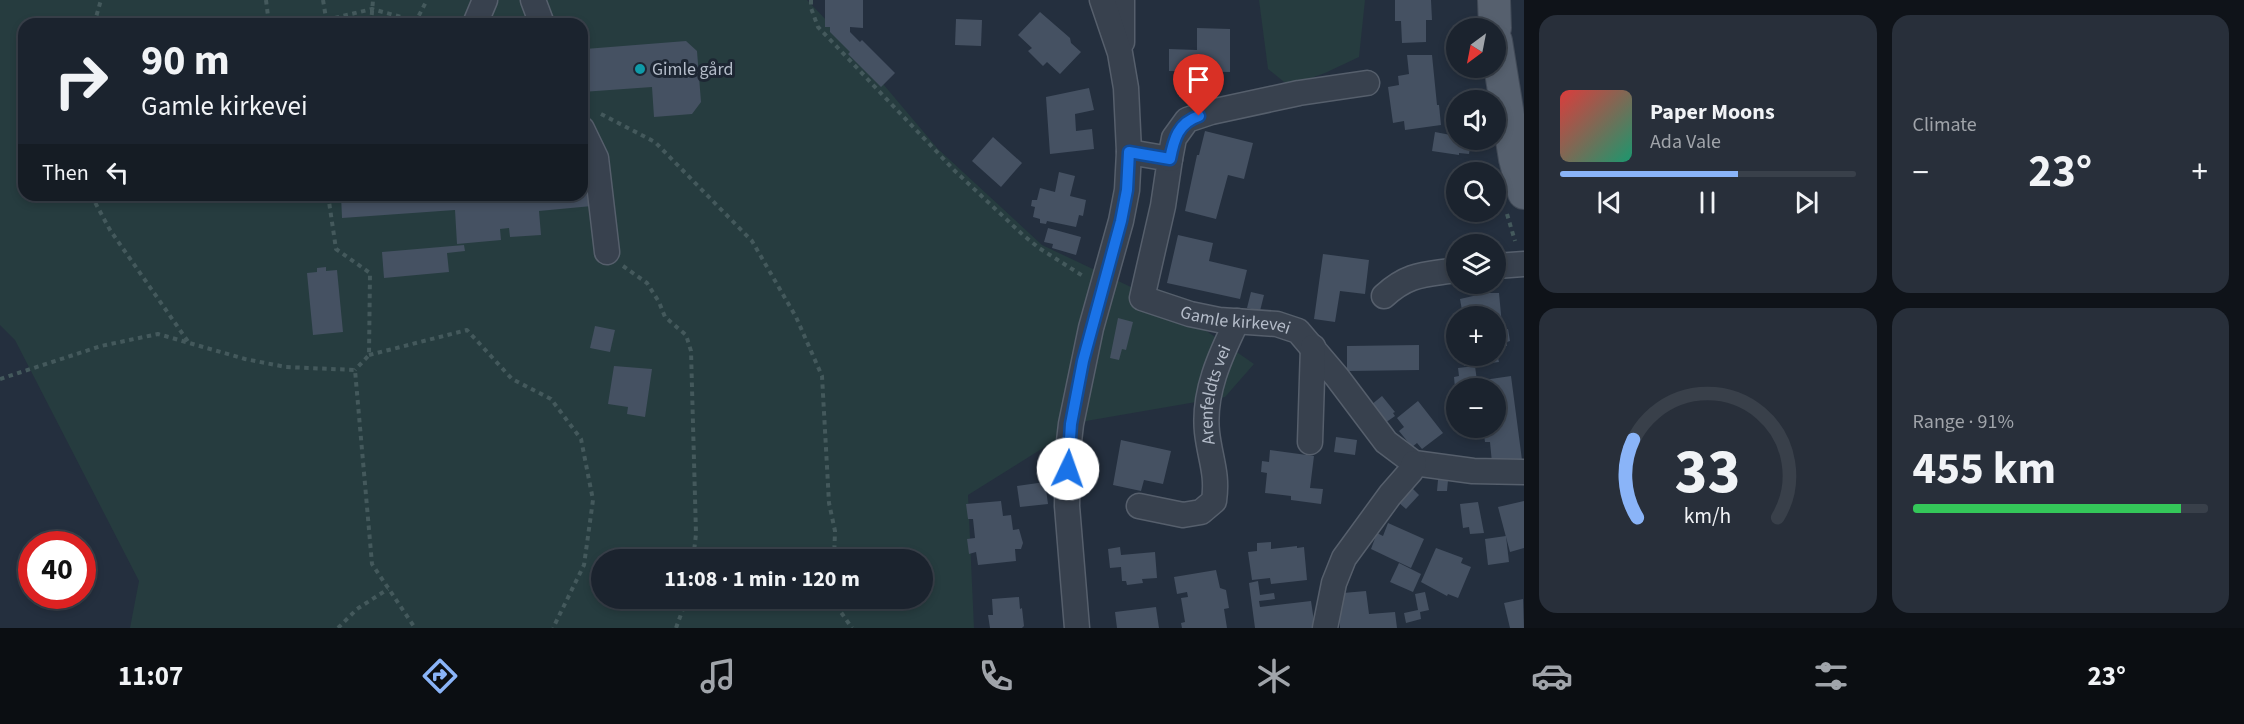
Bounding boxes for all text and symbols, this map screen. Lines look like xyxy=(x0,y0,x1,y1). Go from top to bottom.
north arrow xyxy=(1446,18,1506,78)
map controls xyxy=(1446,18,1506,438)
text: 90 m xyxy=(141,31,230,91)
icon: right xyxy=(42,42,120,120)
pin xyxy=(1173,54,1224,116)
place label: Gimle gård xyxy=(652,57,733,82)
marker: Gimle gård xyxy=(633,62,647,76)
icon: arrive xyxy=(1182,63,1215,96)
text: Gamle kirkevei xyxy=(141,87,308,126)
button: sound xyxy=(1446,90,1506,150)
text: Paper Moons xyxy=(1650,96,1775,128)
text: Climate xyxy=(1913,111,1977,139)
text: Ada Vale xyxy=(1650,128,1721,156)
text: 23° xyxy=(2028,140,2092,204)
text: − xyxy=(1913,149,1929,196)
text: + xyxy=(2192,149,2208,196)
icon: left xyxy=(101,156,134,189)
text: Then xyxy=(42,157,89,189)
button: search xyxy=(1446,162,1506,222)
icon: previous xyxy=(1593,186,1626,219)
icon: pause xyxy=(1691,186,1724,219)
icon: next xyxy=(1790,186,1823,219)
button: layers xyxy=(1446,234,1506,294)
street label: Gamle kirkevei xyxy=(1177,300,1294,341)
button: + xyxy=(1446,306,1506,366)
street label: Arenfeldts vei xyxy=(1194,341,1237,447)
button: − xyxy=(1446,378,1506,438)
text: Range · 91% xyxy=(1913,408,2014,436)
text: 33 xyxy=(1675,428,1741,517)
position arrow xyxy=(1036,437,1100,501)
text: 455 km xyxy=(1913,437,2056,501)
text: km/h xyxy=(1684,501,1732,532)
speed limit sign: 40 xyxy=(18,531,96,609)
text: 11:08 · 1 min · 120 m xyxy=(664,563,860,595)
icon: directions xyxy=(419,655,461,697)
icon: music xyxy=(697,655,739,697)
icon: phone xyxy=(975,655,1017,697)
icon: climate xyxy=(1253,655,1295,697)
icon: car xyxy=(1531,655,1573,697)
icon: filters xyxy=(1810,655,1852,697)
text: 11:07 xyxy=(118,657,183,696)
text: 23° xyxy=(2088,657,2126,696)

